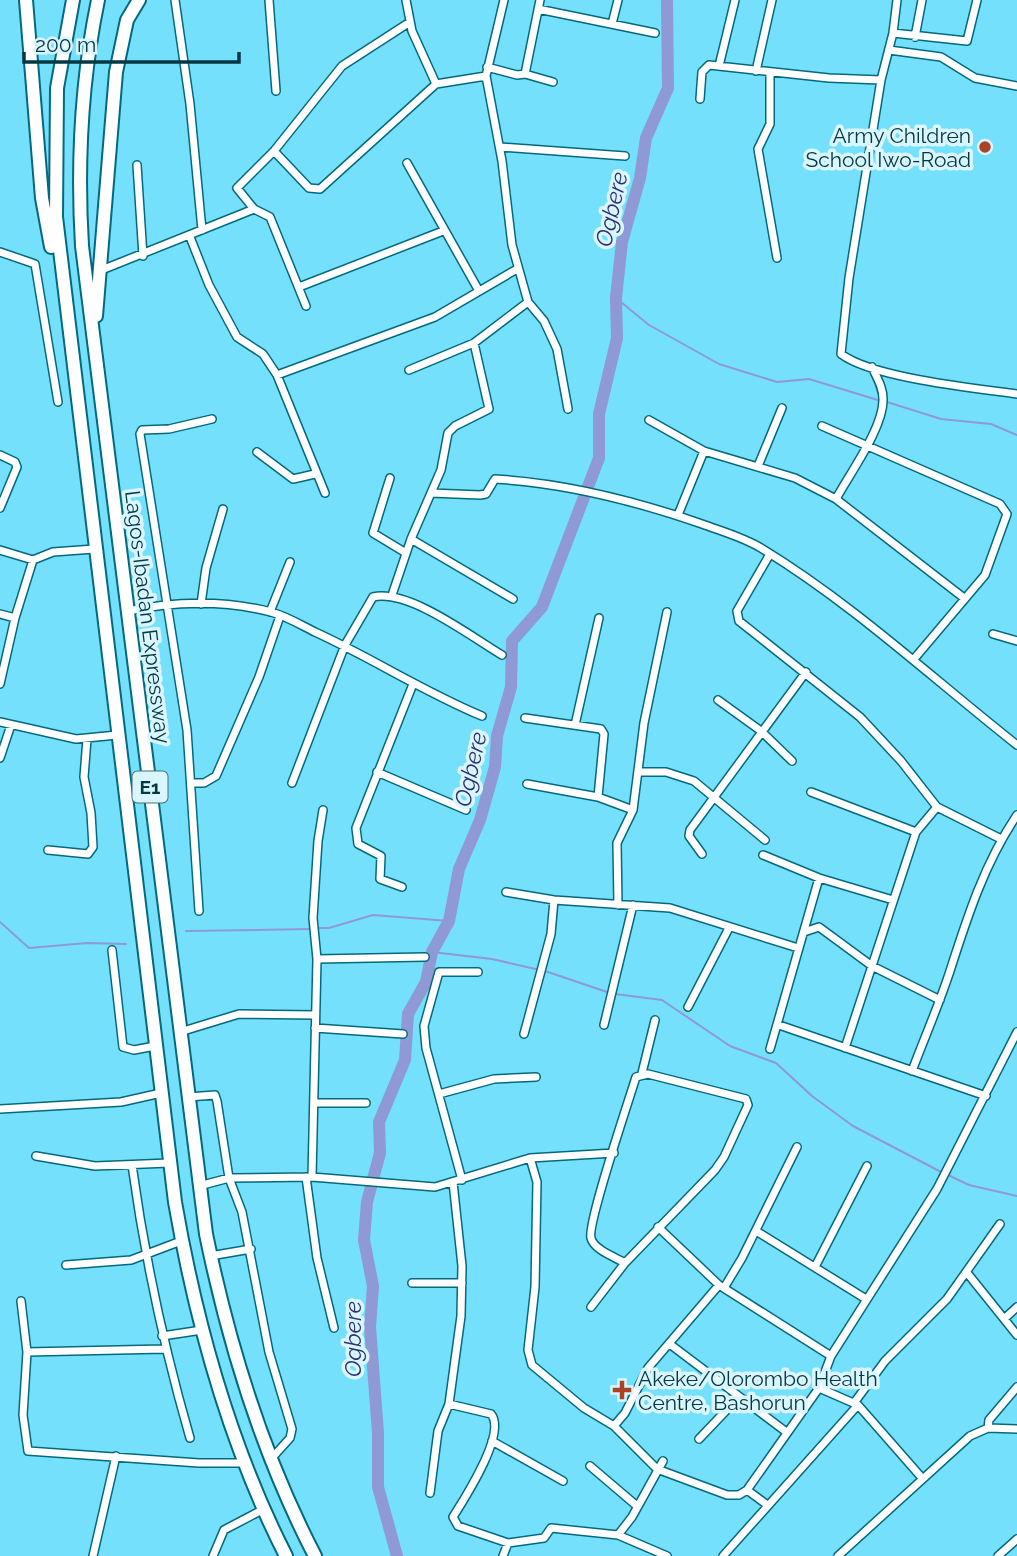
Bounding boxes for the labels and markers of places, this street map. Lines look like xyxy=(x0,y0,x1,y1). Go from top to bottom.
place label: Army Children School Iwo-Road xyxy=(805,123,971,172)
marker: Army Children School Iwo-Road xyxy=(977,139,993,155)
place label: Akeke/Olorombo Health Centre, Bashorun xyxy=(638,1366,878,1415)
marker: Akeke/Olorombo Health Centre, Bashorun xyxy=(612,1380,632,1400)

